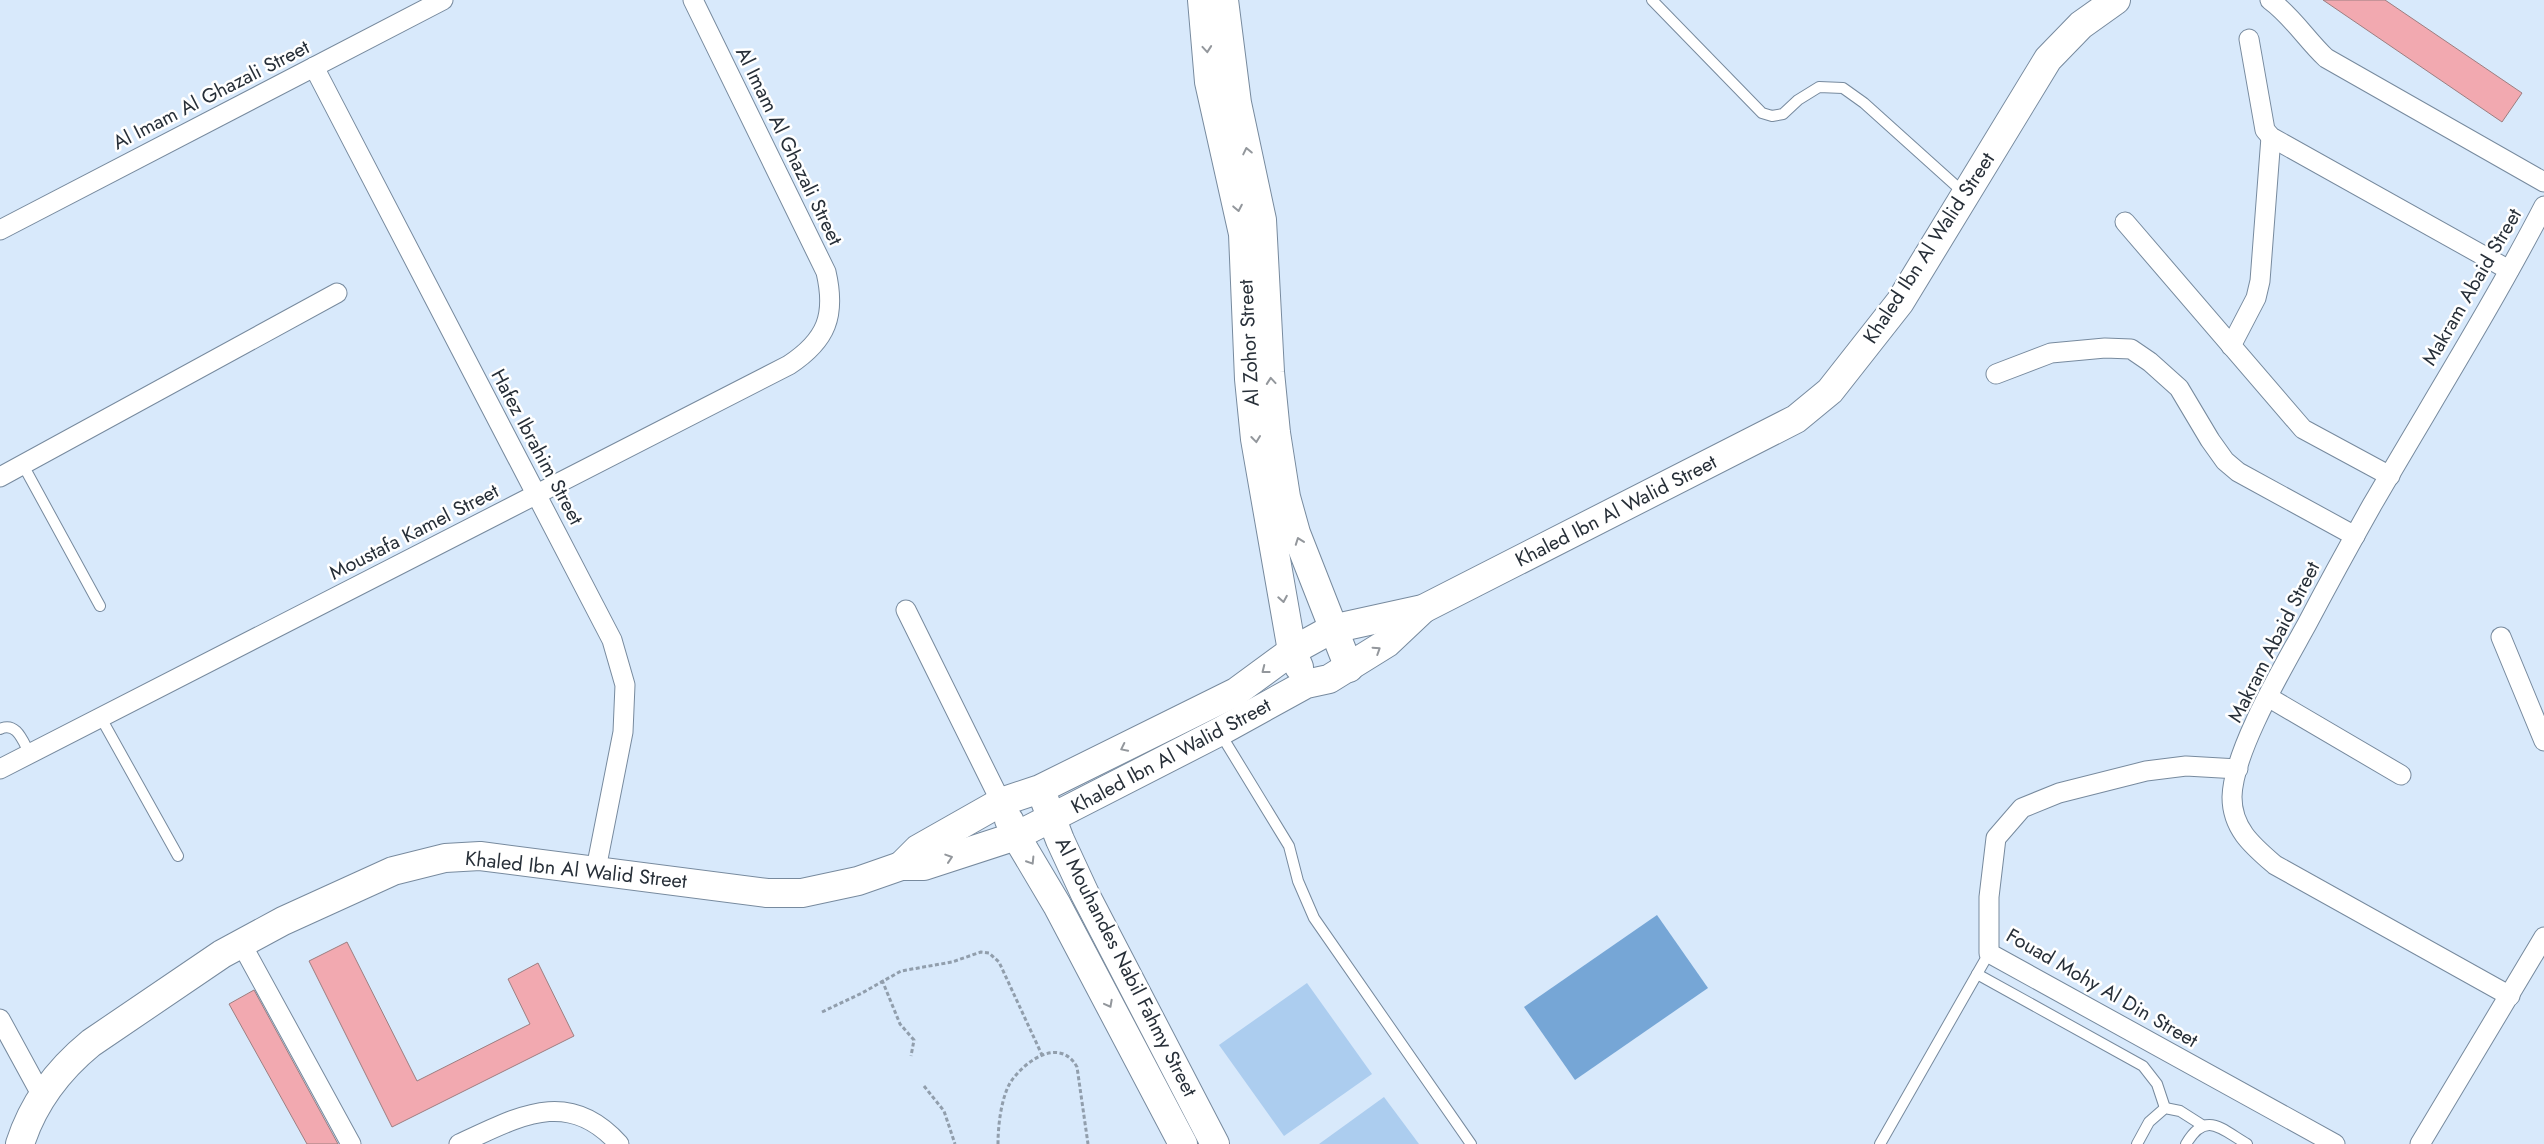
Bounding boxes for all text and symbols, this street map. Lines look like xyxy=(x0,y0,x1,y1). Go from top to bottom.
street label: Al Imam Al Ghazali Street xyxy=(108,33,315,157)
street label: Al Imam Al Ghazali Street xyxy=(728,42,850,250)
one-way arrow xyxy=(1201,45,1212,53)
one-way arrow xyxy=(1242,146,1253,155)
street label: Khaled Ibn Al Walid Street xyxy=(1856,147,2002,349)
one-way arrow xyxy=(1232,203,1242,212)
street label: Makram Abaid Street xyxy=(2415,203,2529,371)
street label: Al Zohor Street xyxy=(1231,279,1267,407)
street label: Hafez Ibrahim Street xyxy=(484,364,590,530)
one-way arrow xyxy=(1266,377,1277,385)
one-way arrow xyxy=(1250,436,1261,444)
street label: Khaled Ibn Al Walid Street xyxy=(1510,447,1722,574)
street label: Moustafa Kamel Street xyxy=(324,477,504,587)
one-way arrow xyxy=(1295,537,1306,546)
street label: Makram Abaid Street xyxy=(2221,556,2327,728)
one-way arrow xyxy=(1277,595,1287,604)
one-way arrow xyxy=(1371,647,1380,656)
one-way arrow xyxy=(1262,664,1271,672)
street label: Khaled Ibn Al Walid Street xyxy=(1066,691,1276,821)
one-way arrow xyxy=(1120,742,1129,752)
street label: Al Mouhandes Nabil Fahmy Street xyxy=(1048,832,1204,1102)
street label: Khaled Ibn Al Walid Street xyxy=(464,844,688,896)
one-way arrow xyxy=(944,854,953,864)
one-way arrow xyxy=(1025,856,1035,865)
street label: Fouad Mohy Al Din Street xyxy=(2001,921,2203,1055)
one-way arrow xyxy=(1103,999,1113,1008)

